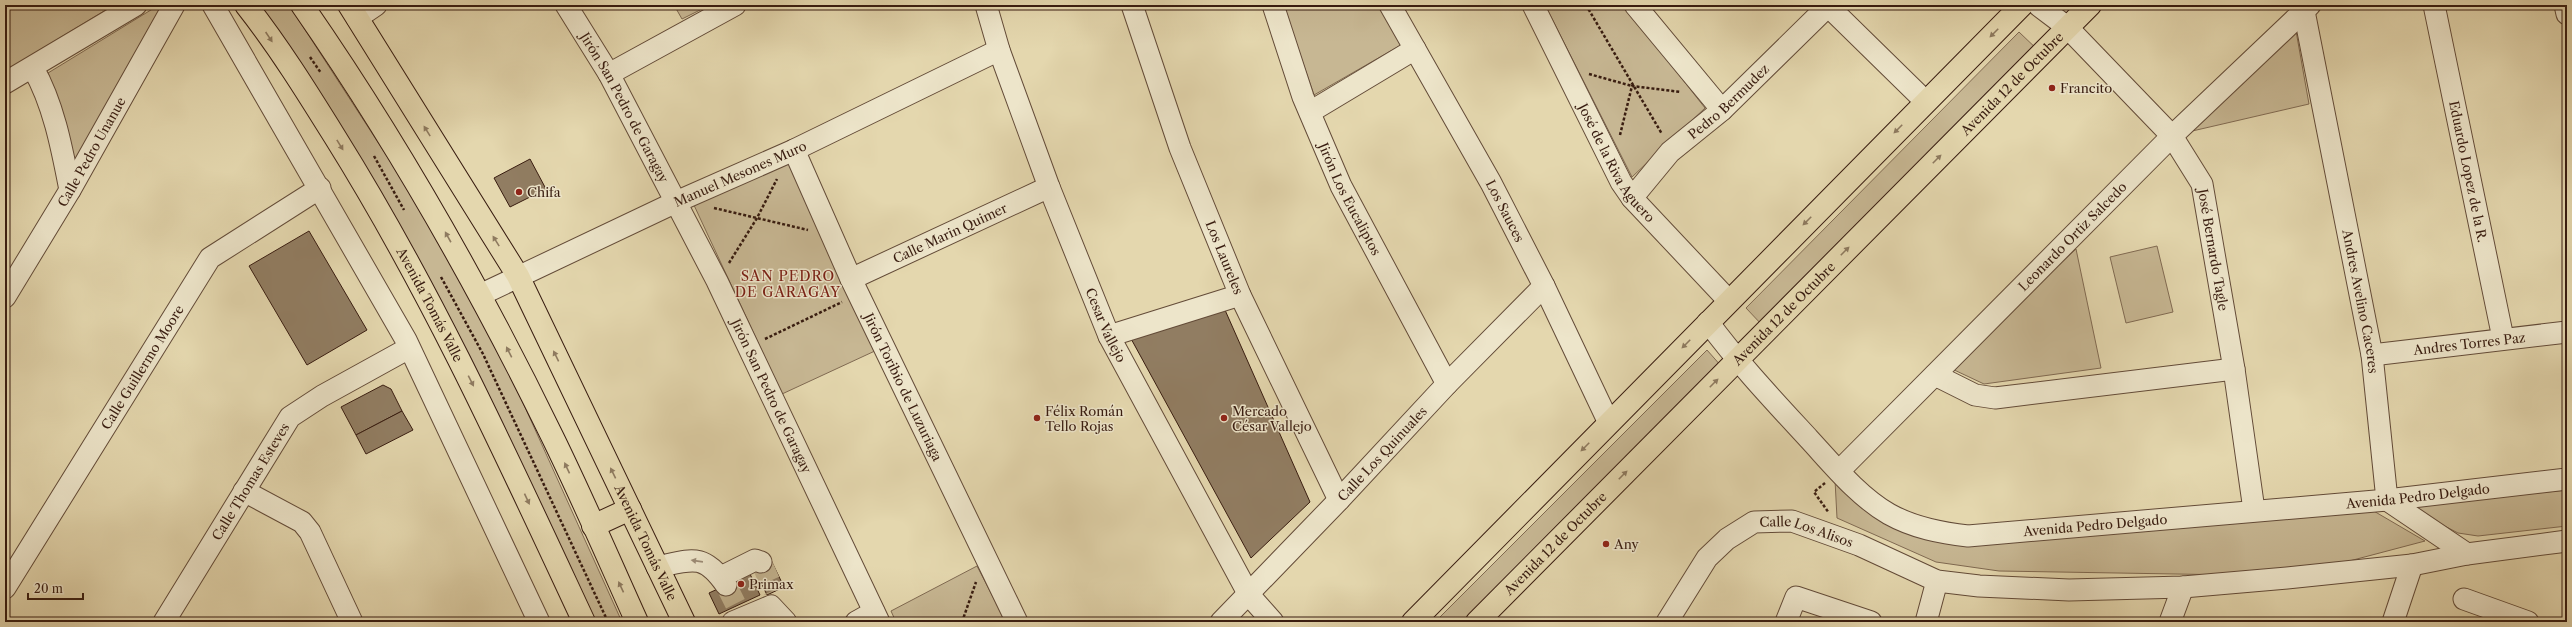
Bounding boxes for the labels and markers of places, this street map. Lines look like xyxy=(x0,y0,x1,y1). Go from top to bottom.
place label: Francito xyxy=(2060,80,2112,96)
marker: Francito xyxy=(2047,83,2057,93)
place label: Chifa xyxy=(527,184,561,200)
marker: Chifa xyxy=(514,187,524,197)
place label: Félix Román Tello Rojas xyxy=(1045,403,1123,434)
place label: Mercado César Vallejo xyxy=(1232,403,1312,434)
marker: Félix Román Tello Rojas xyxy=(1032,413,1042,423)
marker: Mercado César Vallejo xyxy=(1219,413,1229,423)
place label: Any xyxy=(1613,536,1639,552)
marker: Any xyxy=(1601,539,1611,549)
place label: Primax xyxy=(749,576,794,592)
marker: Primax xyxy=(736,579,746,589)

